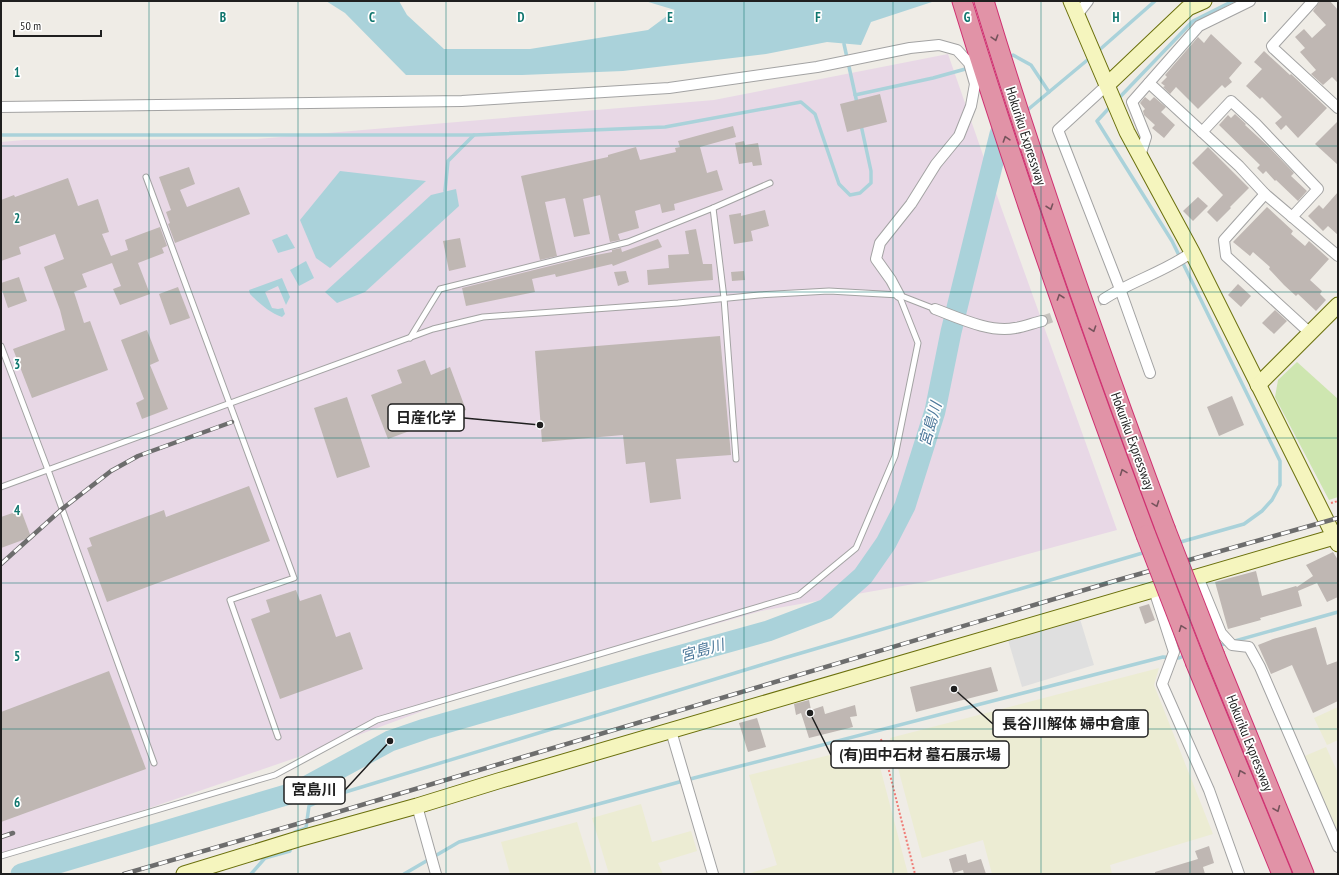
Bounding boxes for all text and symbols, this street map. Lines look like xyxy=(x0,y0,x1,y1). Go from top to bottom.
text: B xyxy=(220,9,226,26)
text: C xyxy=(369,9,375,26)
text: D xyxy=(518,9,525,26)
text: E xyxy=(667,9,673,26)
text: F xyxy=(815,9,821,26)
text: G xyxy=(964,9,971,26)
text: H xyxy=(1113,9,1120,26)
text: I xyxy=(1263,9,1267,26)
scale bar xyxy=(14,12,101,38)
text: 50 m xyxy=(20,18,41,33)
one-way arrow xyxy=(990,35,999,42)
text: 1 xyxy=(14,64,20,81)
street label: Hokuriku Expressway xyxy=(1002,84,1051,188)
one-way arrow xyxy=(1002,136,1011,143)
one-way arrow xyxy=(1045,203,1054,210)
text: 2 xyxy=(14,210,20,227)
one-way arrow xyxy=(1056,294,1064,301)
one-way arrow xyxy=(1088,326,1096,333)
text: 3 xyxy=(14,356,20,373)
street label: Hokuriku Expressway xyxy=(1107,390,1159,493)
water label: 宮島川 xyxy=(915,398,946,448)
callout: 日産化学 xyxy=(388,404,464,431)
text: 日産化学 xyxy=(396,408,456,427)
one-way arrow xyxy=(1119,469,1127,476)
one-way arrow xyxy=(1152,501,1160,508)
text: 4 xyxy=(14,502,21,519)
one-way arrow xyxy=(1179,624,1187,631)
water label: 宮島川 xyxy=(678,634,728,665)
text: 5 xyxy=(14,648,20,665)
street label: Hokuriku Expressway xyxy=(1222,692,1278,795)
callout: 長谷川解体 婦中倉庫 xyxy=(993,710,1148,737)
text: 長谷川解体 婦中倉庫 xyxy=(1002,714,1140,733)
callout: (有)田中石材 墓石展示場 xyxy=(831,741,1009,768)
text: (有)田中石材 墓石展示場 xyxy=(839,745,1001,764)
one-way arrow xyxy=(1237,770,1245,777)
callout: 宮島川 xyxy=(284,777,345,804)
text: 宮島川 xyxy=(291,780,337,799)
text: 6 xyxy=(14,794,20,811)
one-way arrow xyxy=(1273,805,1281,812)

